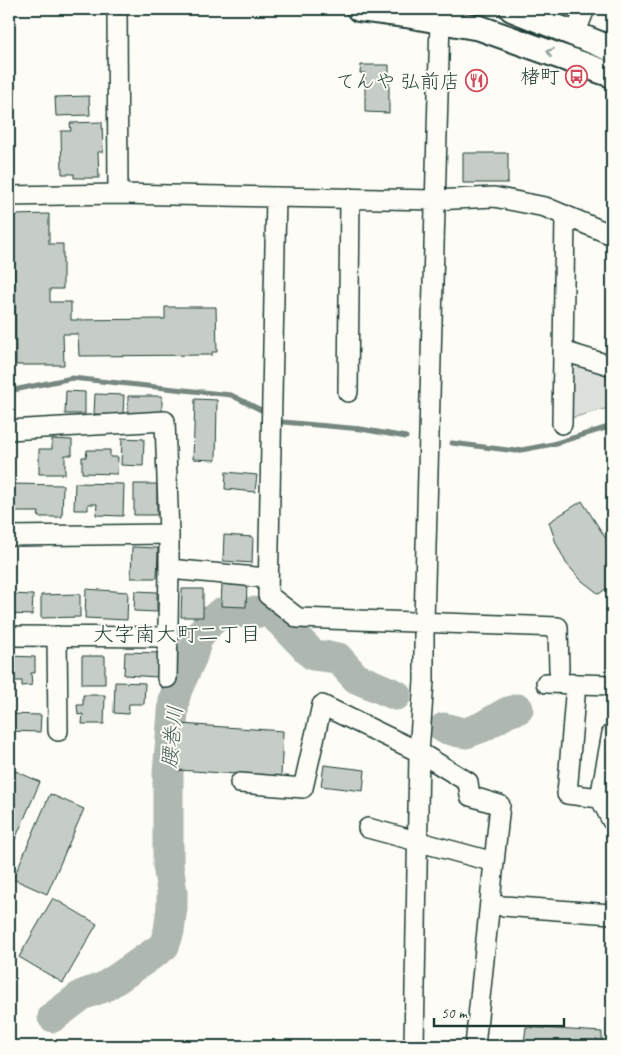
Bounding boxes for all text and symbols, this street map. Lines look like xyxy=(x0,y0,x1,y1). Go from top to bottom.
one-way arrow xyxy=(546,48,555,58)
place label: 楮町 xyxy=(520,64,560,89)
bus stop icon: 楮町 xyxy=(564,64,588,88)
place label: てんや 弘前店 xyxy=(335,69,460,94)
restaurant icon: てんや 弘前店 xyxy=(464,69,488,93)
district label: 大字南大町二丁目 xyxy=(93,621,261,647)
water label: 腰巻川 xyxy=(156,704,188,770)
scale bar xyxy=(434,995,564,1027)
text: 50 m xyxy=(441,1004,468,1023)

